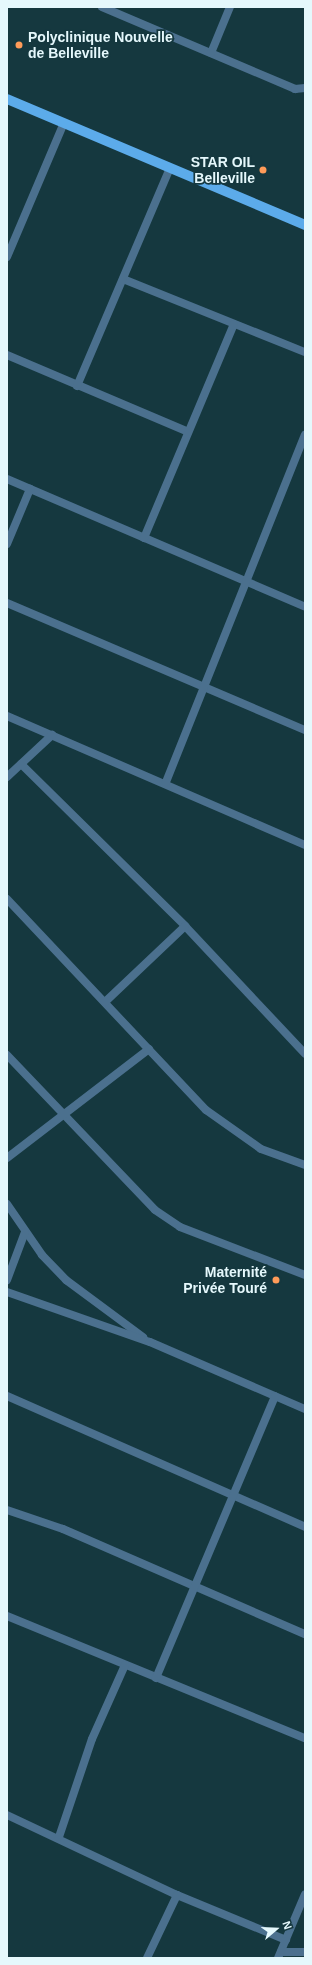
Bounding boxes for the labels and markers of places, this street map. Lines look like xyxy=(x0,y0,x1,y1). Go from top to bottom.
place label: Polyclinique Nouvelle de Belleville xyxy=(28,29,173,62)
marker: Polyclinique Nouvelle de Belleville xyxy=(13,39,25,51)
place label: STAR OIL Belleville xyxy=(191,154,255,186)
marker: STAR OIL Belleville xyxy=(258,165,268,175)
place label: Maternité Privée Touré xyxy=(183,1264,267,1296)
marker: Maternité Privée Touré xyxy=(270,1274,282,1286)

